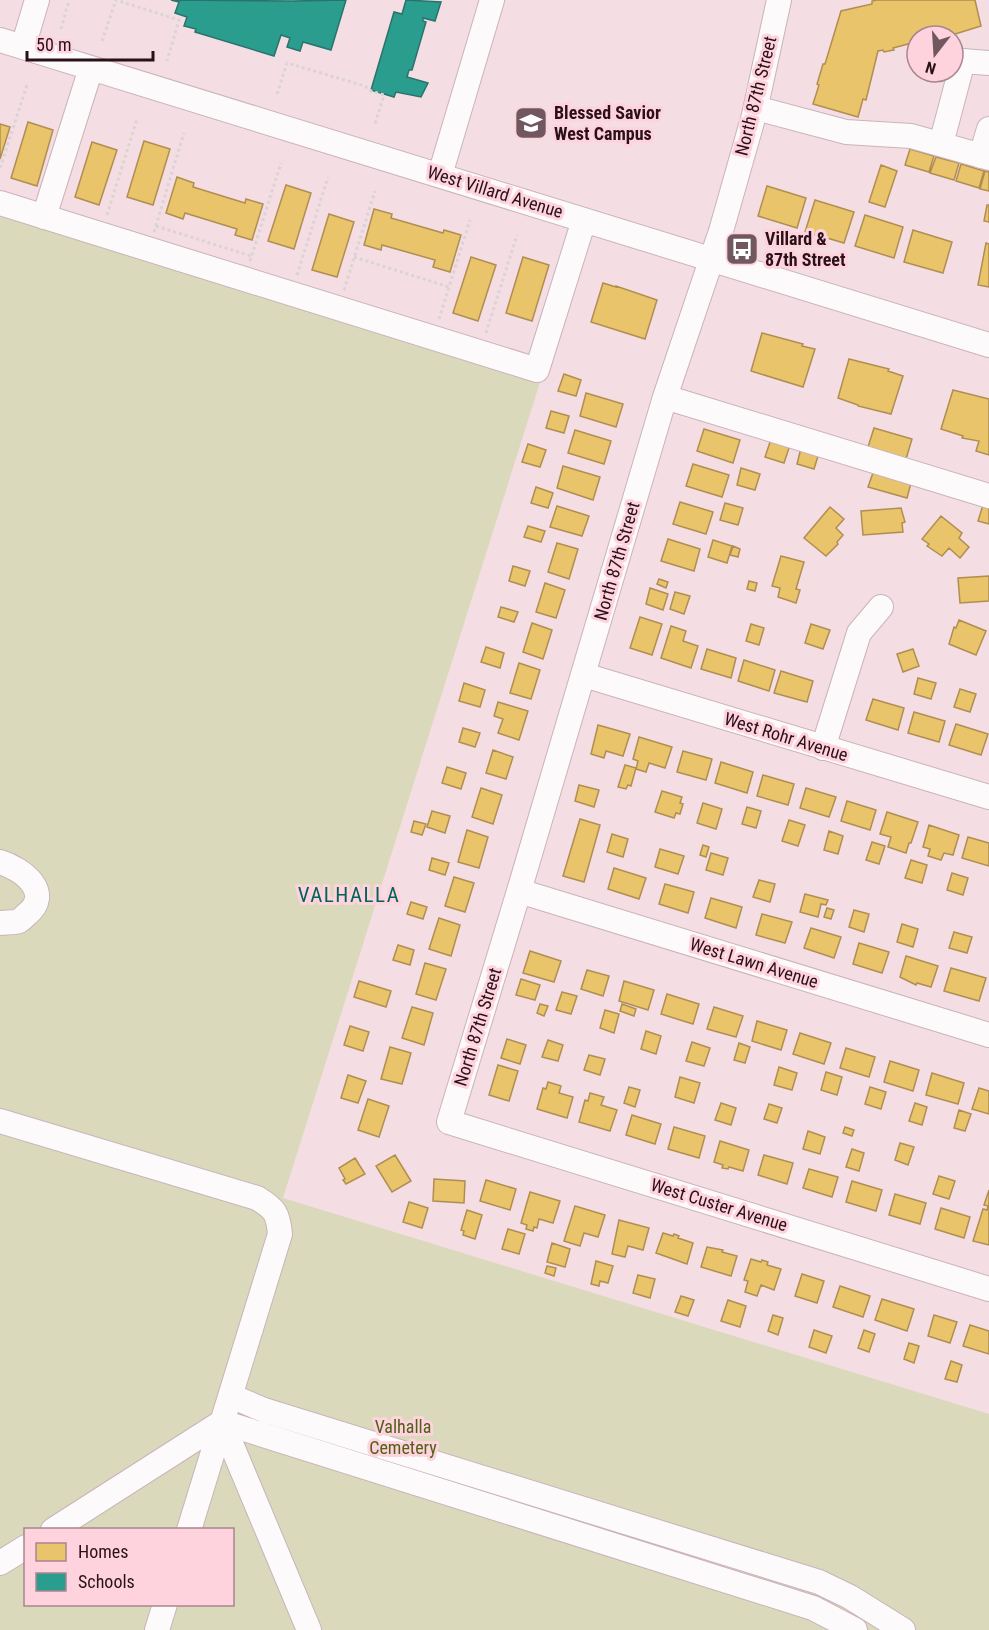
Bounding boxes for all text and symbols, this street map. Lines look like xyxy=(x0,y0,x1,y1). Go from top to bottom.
scale bar xyxy=(27,24,153,62)
north arrow xyxy=(905,24,965,84)
text: 50 m xyxy=(36,34,71,55)
street label: North 87th Street xyxy=(731,34,781,158)
text: N xyxy=(923,57,938,78)
place label: Blessed Savior West Campus xyxy=(554,102,661,144)
school or university icon: Blessed Savior West Campus xyxy=(513,105,549,141)
street label: West Villard Avenue xyxy=(425,161,566,222)
place label: Villard & 87th Street xyxy=(765,228,846,270)
bus stop icon: Villard & 87th Street xyxy=(724,231,760,267)
street label: North 87th Street xyxy=(590,499,643,623)
street label: West Rohr Avenue xyxy=(722,708,851,765)
district label: VALHALLA xyxy=(298,883,400,907)
street label: West Lawn Avenue xyxy=(687,933,821,992)
street label: North 87th Street xyxy=(450,965,505,1088)
street label: West Custer Avenue xyxy=(648,1174,790,1235)
park label: Valhalla Cemetery xyxy=(369,1416,437,1458)
legend xyxy=(24,1528,234,1606)
text: Homes xyxy=(78,1541,128,1562)
text: Schools xyxy=(78,1571,135,1592)

